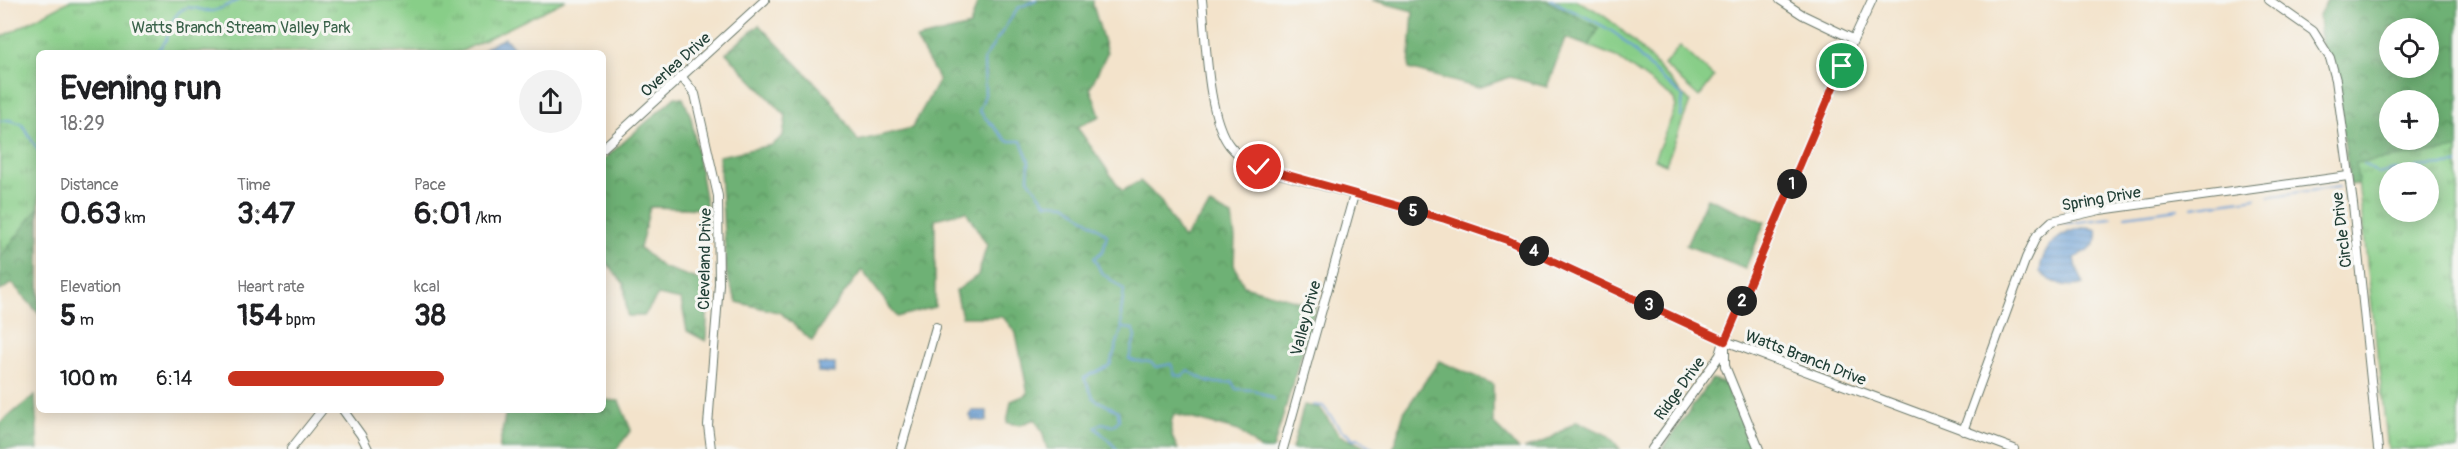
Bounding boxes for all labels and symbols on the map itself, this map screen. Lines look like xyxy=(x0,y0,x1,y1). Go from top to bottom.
park label: Watts Branch Stream Valley Park xyxy=(131,18,351,38)
street label: Overlea Drive xyxy=(636,28,715,102)
pin xyxy=(1816,40,1867,91)
pin xyxy=(1233,141,1284,192)
pin: 1 xyxy=(1777,169,1807,199)
street label: Spring Drive xyxy=(2060,182,2142,216)
street label: Circle Drive xyxy=(2327,191,2357,269)
pin: 5 xyxy=(1398,196,1428,226)
street label: Cleveland Drive xyxy=(694,208,716,310)
pin: 4 xyxy=(1519,236,1549,266)
street label: Valley Drive xyxy=(1286,278,1326,358)
pin: 2 xyxy=(1727,286,1757,316)
pin: 3 xyxy=(1634,290,1664,320)
street label: Watts Branch Drive xyxy=(1742,326,1869,390)
street label: Ridge Drive xyxy=(1650,353,1710,424)

